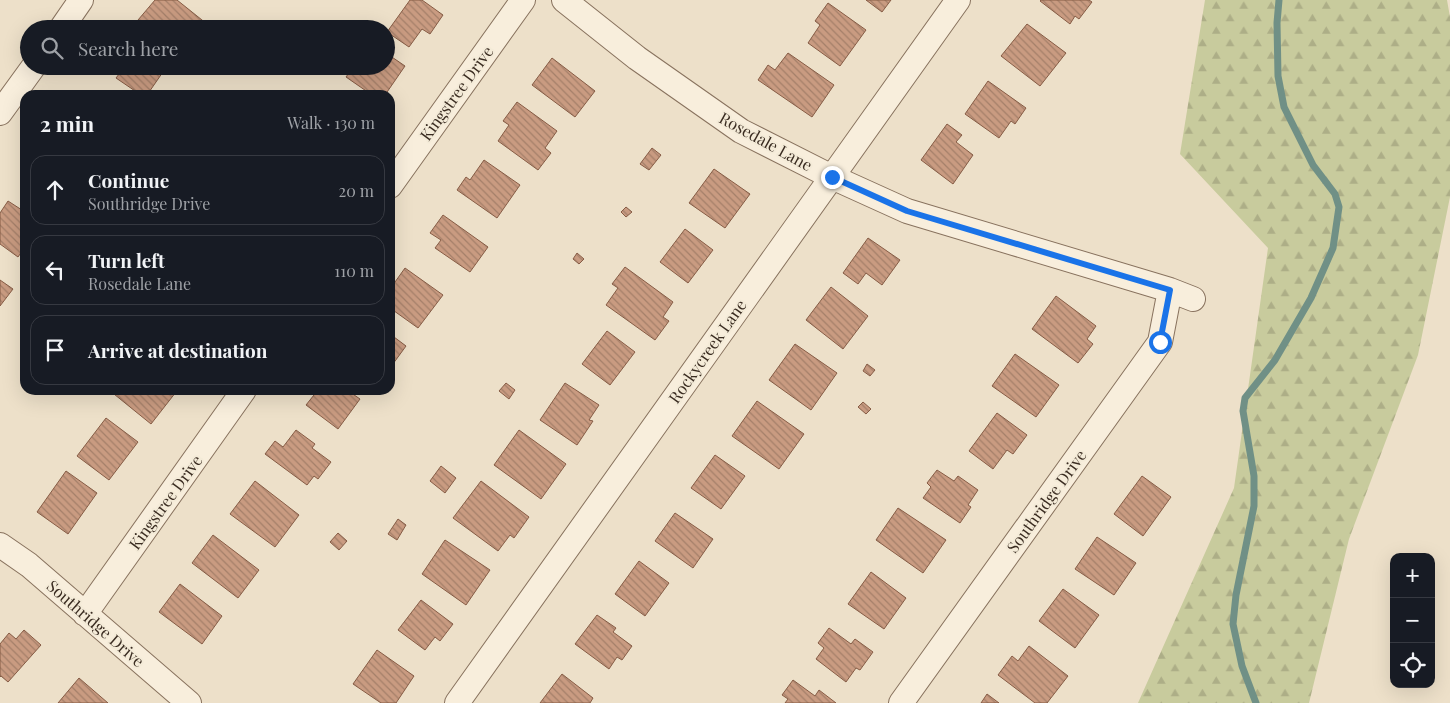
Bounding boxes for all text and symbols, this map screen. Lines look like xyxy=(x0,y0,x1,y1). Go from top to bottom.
search box xyxy=(20,20,395,75)
icon: search xyxy=(38,34,66,62)
text: Search here xyxy=(78,35,178,61)
street label: Kingstree Drive xyxy=(415,42,497,144)
street label: Rosedale Lane xyxy=(716,107,816,175)
text: 2 min xyxy=(40,109,94,137)
text: Walk · 130 m xyxy=(287,112,375,133)
route end xyxy=(821,166,844,189)
text: Continue xyxy=(88,167,169,193)
icon: ahead xyxy=(41,176,69,204)
text: 20 m xyxy=(339,180,374,201)
text: Southridge Drive xyxy=(88,193,210,214)
text: Turn left xyxy=(88,247,165,273)
icon: left xyxy=(41,256,69,284)
text: 110 m xyxy=(334,260,374,281)
text: Rosedale Lane xyxy=(88,273,191,294)
street label: Rockycreek Lane xyxy=(663,295,751,407)
route start xyxy=(1149,331,1172,354)
icon: arrive xyxy=(41,336,69,364)
text: Arrive at destination xyxy=(88,337,268,363)
street label: Southridge Drive xyxy=(1002,445,1090,557)
street label: Kingstree Drive xyxy=(124,451,206,553)
map controls xyxy=(1390,553,1435,688)
button: + xyxy=(1390,553,1435,598)
street label: Southridge Drive xyxy=(43,575,149,671)
button: − xyxy=(1390,598,1435,643)
button: locate xyxy=(1390,643,1435,688)

